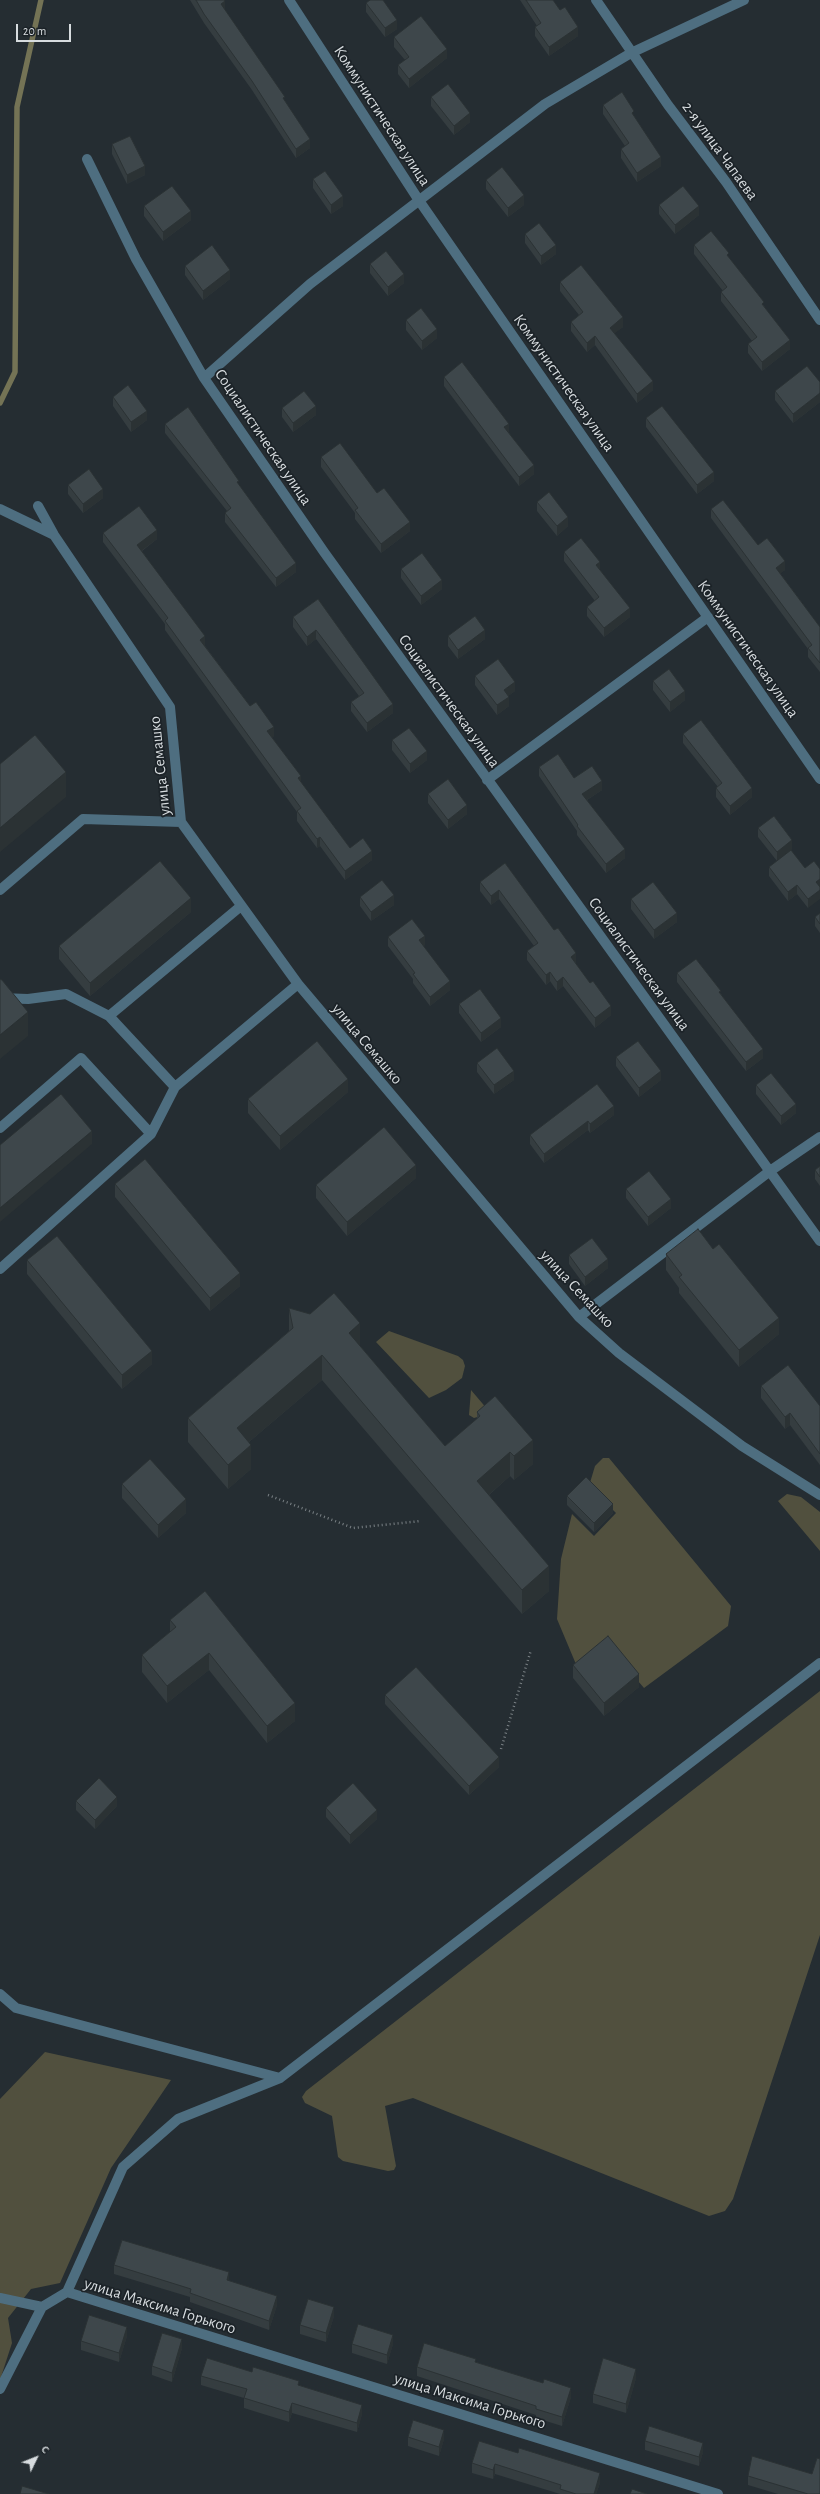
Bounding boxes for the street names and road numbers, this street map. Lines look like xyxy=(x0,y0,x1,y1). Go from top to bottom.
street label: Коммунистическая улица xyxy=(329,42,435,190)
street label: 2-я улица Чапаева xyxy=(678,98,762,204)
street label: Коммунистическая улица xyxy=(509,310,619,456)
street label: Социалистическая улица xyxy=(210,365,316,509)
street label: Коммунистическая улица xyxy=(693,576,803,722)
street label: Социалистическая улица xyxy=(394,630,504,772)
street label: улица Семашко xyxy=(145,715,175,817)
street label: Социалистическая улица xyxy=(584,893,694,1035)
street label: улица Семашко xyxy=(328,1000,406,1088)
street label: улица Семашко xyxy=(536,1246,618,1332)
street label: улица Максима Горького xyxy=(82,2274,238,2338)
street label: улица Максима Горького xyxy=(392,2369,548,2433)

